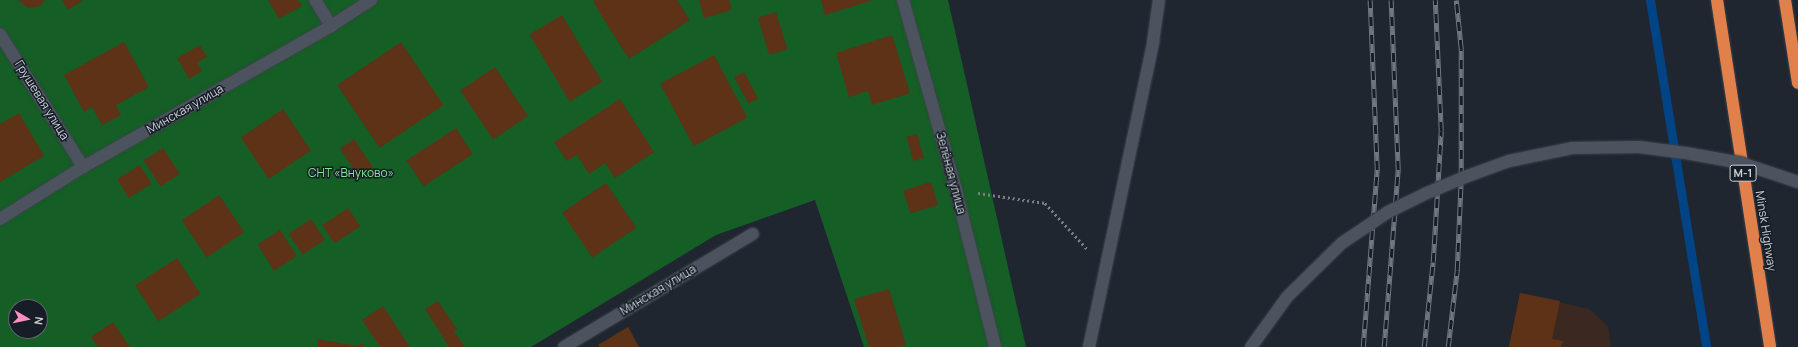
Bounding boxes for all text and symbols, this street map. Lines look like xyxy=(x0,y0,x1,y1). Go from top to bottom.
street label: Грушевая улица xyxy=(12,58,72,142)
street label: Минская улица xyxy=(144,81,226,137)
street label: Зелёная улица xyxy=(933,130,969,216)
road number: М-1 xyxy=(1729,164,1757,182)
park label: СНТ «Внуково» xyxy=(308,166,394,180)
street label: Minsk Highway xyxy=(1753,190,1779,272)
street label: Минская улица xyxy=(617,262,699,318)
north arrow xyxy=(8,299,48,339)
text: N xyxy=(31,316,47,326)

